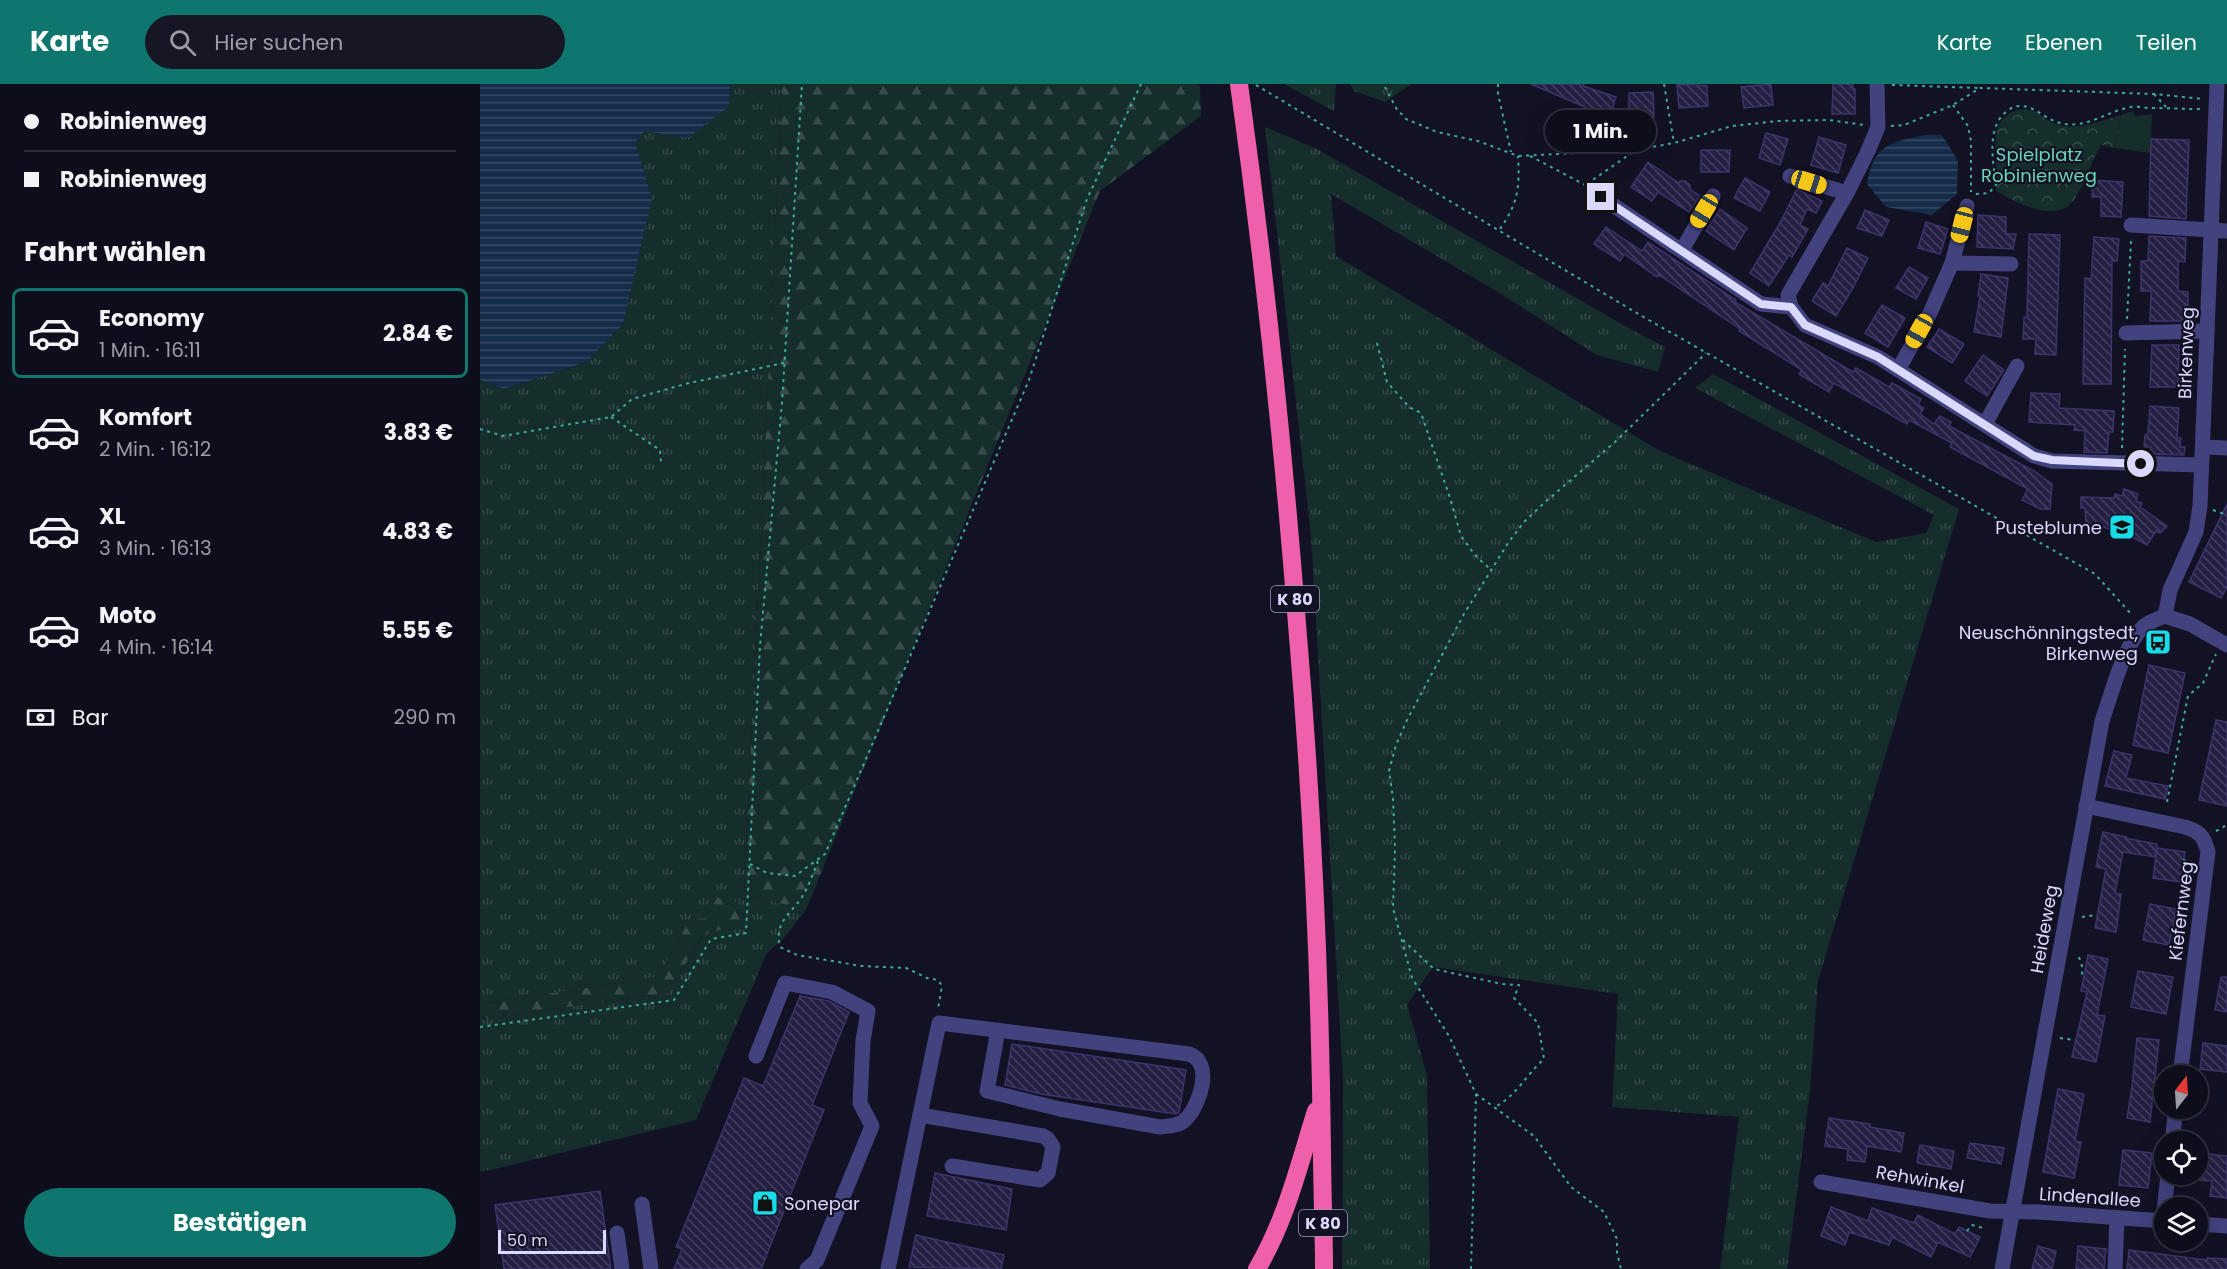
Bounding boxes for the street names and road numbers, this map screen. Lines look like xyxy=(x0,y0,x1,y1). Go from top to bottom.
street label: Birkenweg xyxy=(2172,306,2200,400)
road number: K 80 xyxy=(1271,586,1319,612)
street label: Kiefernweg xyxy=(2163,860,2199,962)
street label: Heideweg xyxy=(2024,883,2064,975)
street label: Rehwinkel xyxy=(1874,1159,1966,1199)
street label: Lindenallee xyxy=(2038,1181,2142,1213)
road number: K 80 xyxy=(1299,1210,1347,1236)

